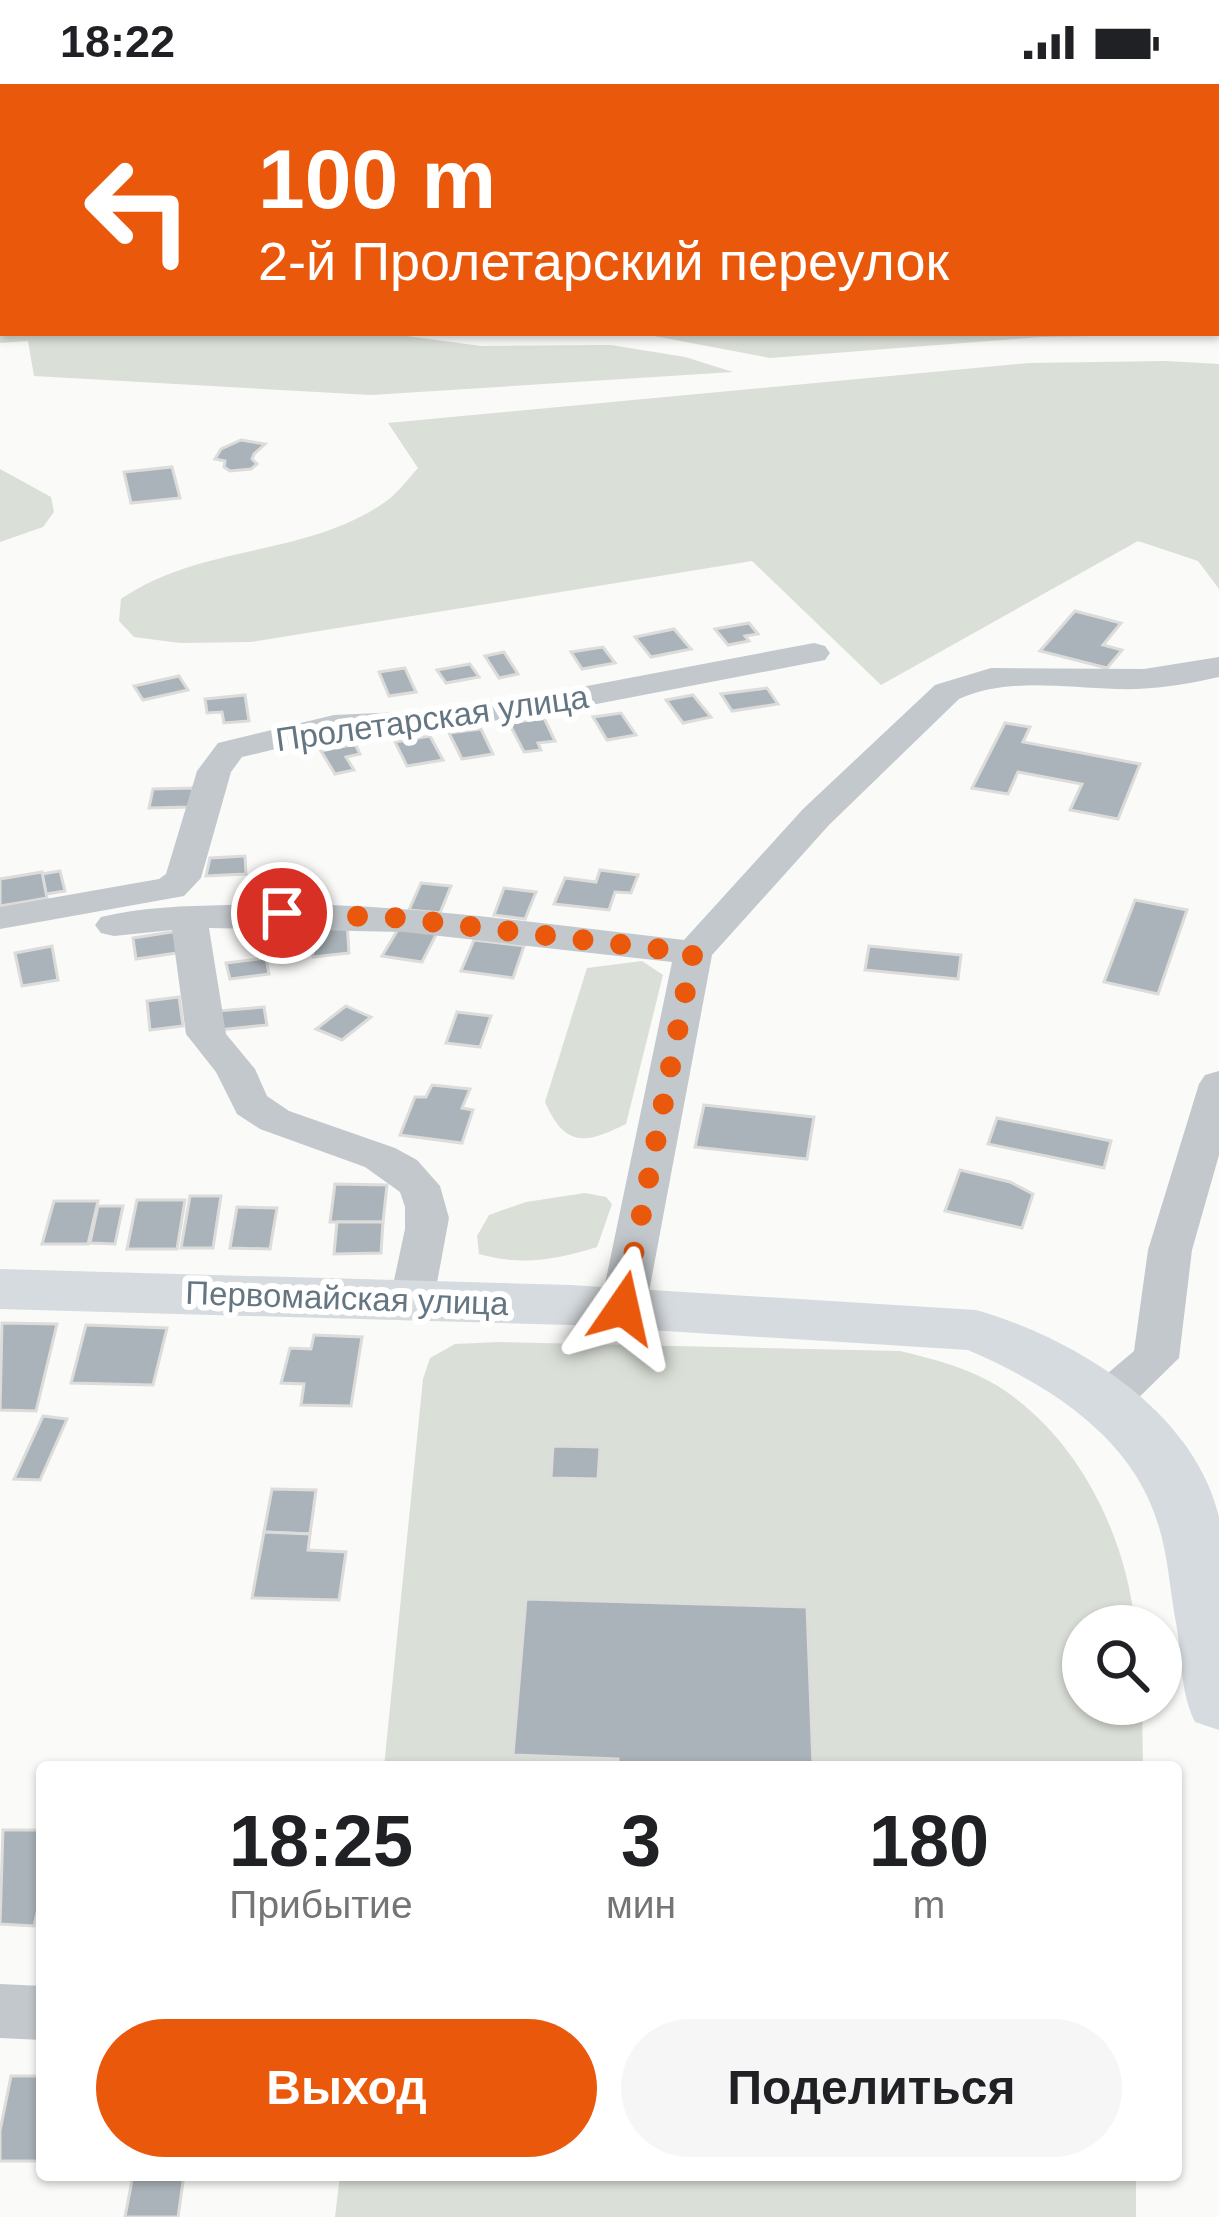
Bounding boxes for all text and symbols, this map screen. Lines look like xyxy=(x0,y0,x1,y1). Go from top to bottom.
text: 18:22 xyxy=(60,16,175,67)
icon: left xyxy=(60,132,216,288)
text: 100 m xyxy=(258,132,496,226)
text: 2-й Пролетарский переулок xyxy=(258,231,949,291)
street label: Пролетарская улица xyxy=(273,678,591,758)
pin xyxy=(231,862,333,964)
icon: arrive xyxy=(249,880,315,946)
position arrow xyxy=(560,1245,686,1371)
street label: Первомайская улица xyxy=(185,1274,510,1322)
map controls xyxy=(1062,1605,1182,1725)
button: search xyxy=(1062,1605,1182,1725)
text: 18:25 xyxy=(229,1801,413,1881)
text: 3 xyxy=(621,1801,661,1881)
text: 180 xyxy=(869,1801,989,1881)
text: Прибытие xyxy=(229,1883,413,1926)
text: мин xyxy=(606,1883,676,1926)
text: m xyxy=(913,1883,945,1926)
button: Выход xyxy=(96,2019,597,2157)
button: Поделиться xyxy=(621,2019,1122,2157)

